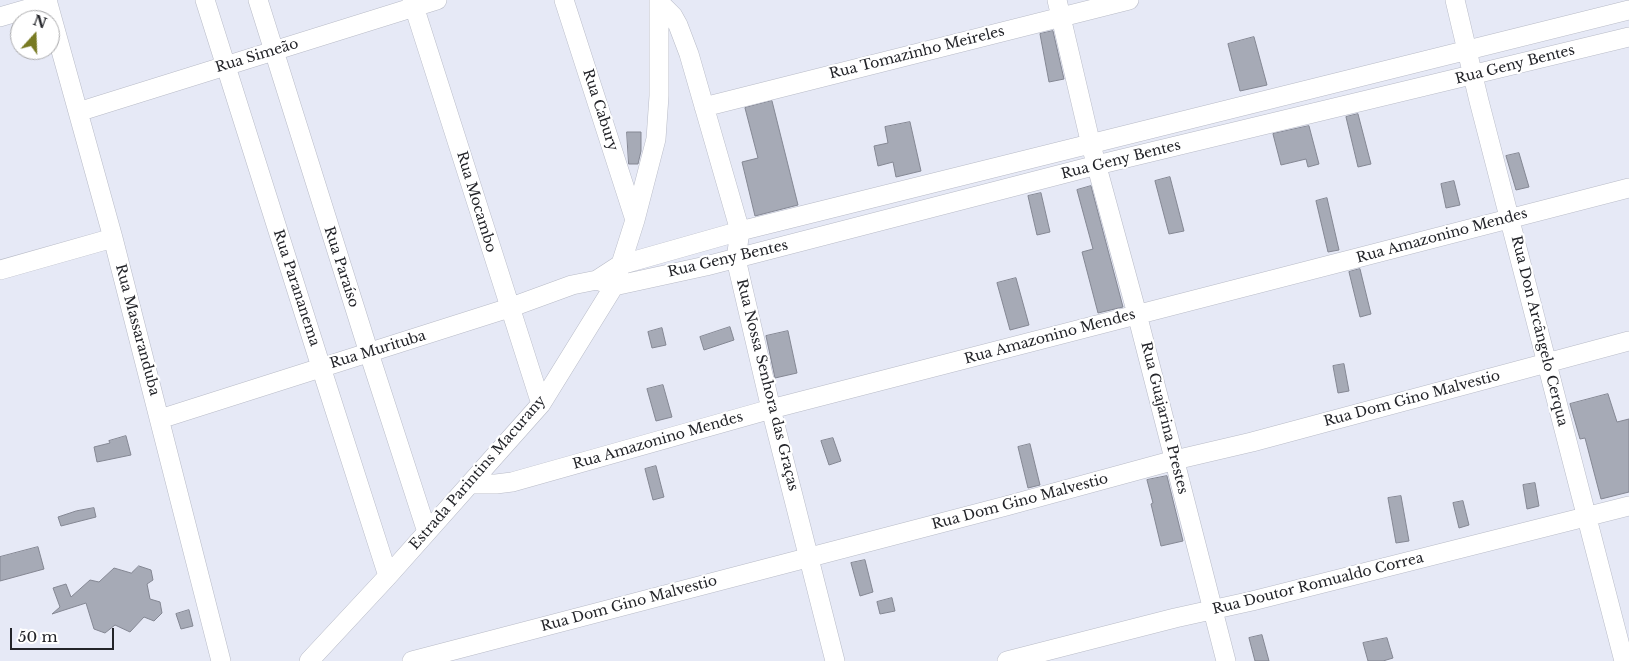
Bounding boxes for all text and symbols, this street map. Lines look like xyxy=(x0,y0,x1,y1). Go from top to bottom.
north arrow xyxy=(10,10,60,60)
text: N xyxy=(31,11,49,33)
street label: Rua Tomazinho Meireles xyxy=(828,23,1006,83)
street label: Rua Simeão xyxy=(213,35,301,77)
street label: Rua Geny Bentes xyxy=(1453,42,1577,88)
street label: Rua Cabury xyxy=(579,67,621,153)
street label: Rua Geny Bentes xyxy=(1059,137,1183,183)
street label: Rua Mocambo xyxy=(453,149,499,255)
street label: Rua Amazonino Mendes xyxy=(1355,205,1529,267)
street label: Rua Paraíso xyxy=(320,224,362,310)
street label: Rua Parananema xyxy=(269,228,323,348)
street label: Rua Don Arcângelo Cerqua xyxy=(1507,234,1571,428)
street label: Rua Geny Bentes xyxy=(666,237,790,281)
street label: Rua Massaranduba xyxy=(111,262,163,398)
street label: Rua Nossa Senhora das Graças xyxy=(733,277,801,493)
street label: Rua Amazonino Mendes xyxy=(963,306,1137,368)
street label: Rua Murituba xyxy=(328,327,428,373)
street label: Rua Guajarina Prestes xyxy=(1137,340,1191,496)
street label: Rua Dom Gino Malvestio xyxy=(1322,367,1502,431)
street label: Estrada Parintins Macurany xyxy=(407,393,549,553)
street label: Rua Amazonino Mendes xyxy=(571,409,745,473)
street label: Rua Dom Gino Malvestio xyxy=(930,470,1110,534)
street label: Rua Doutor Romualdo Correa xyxy=(1211,550,1425,618)
street label: Rua Dom Gino Malvestio xyxy=(539,572,719,636)
scale bar xyxy=(12,618,116,650)
text: 50 m xyxy=(18,627,58,646)

